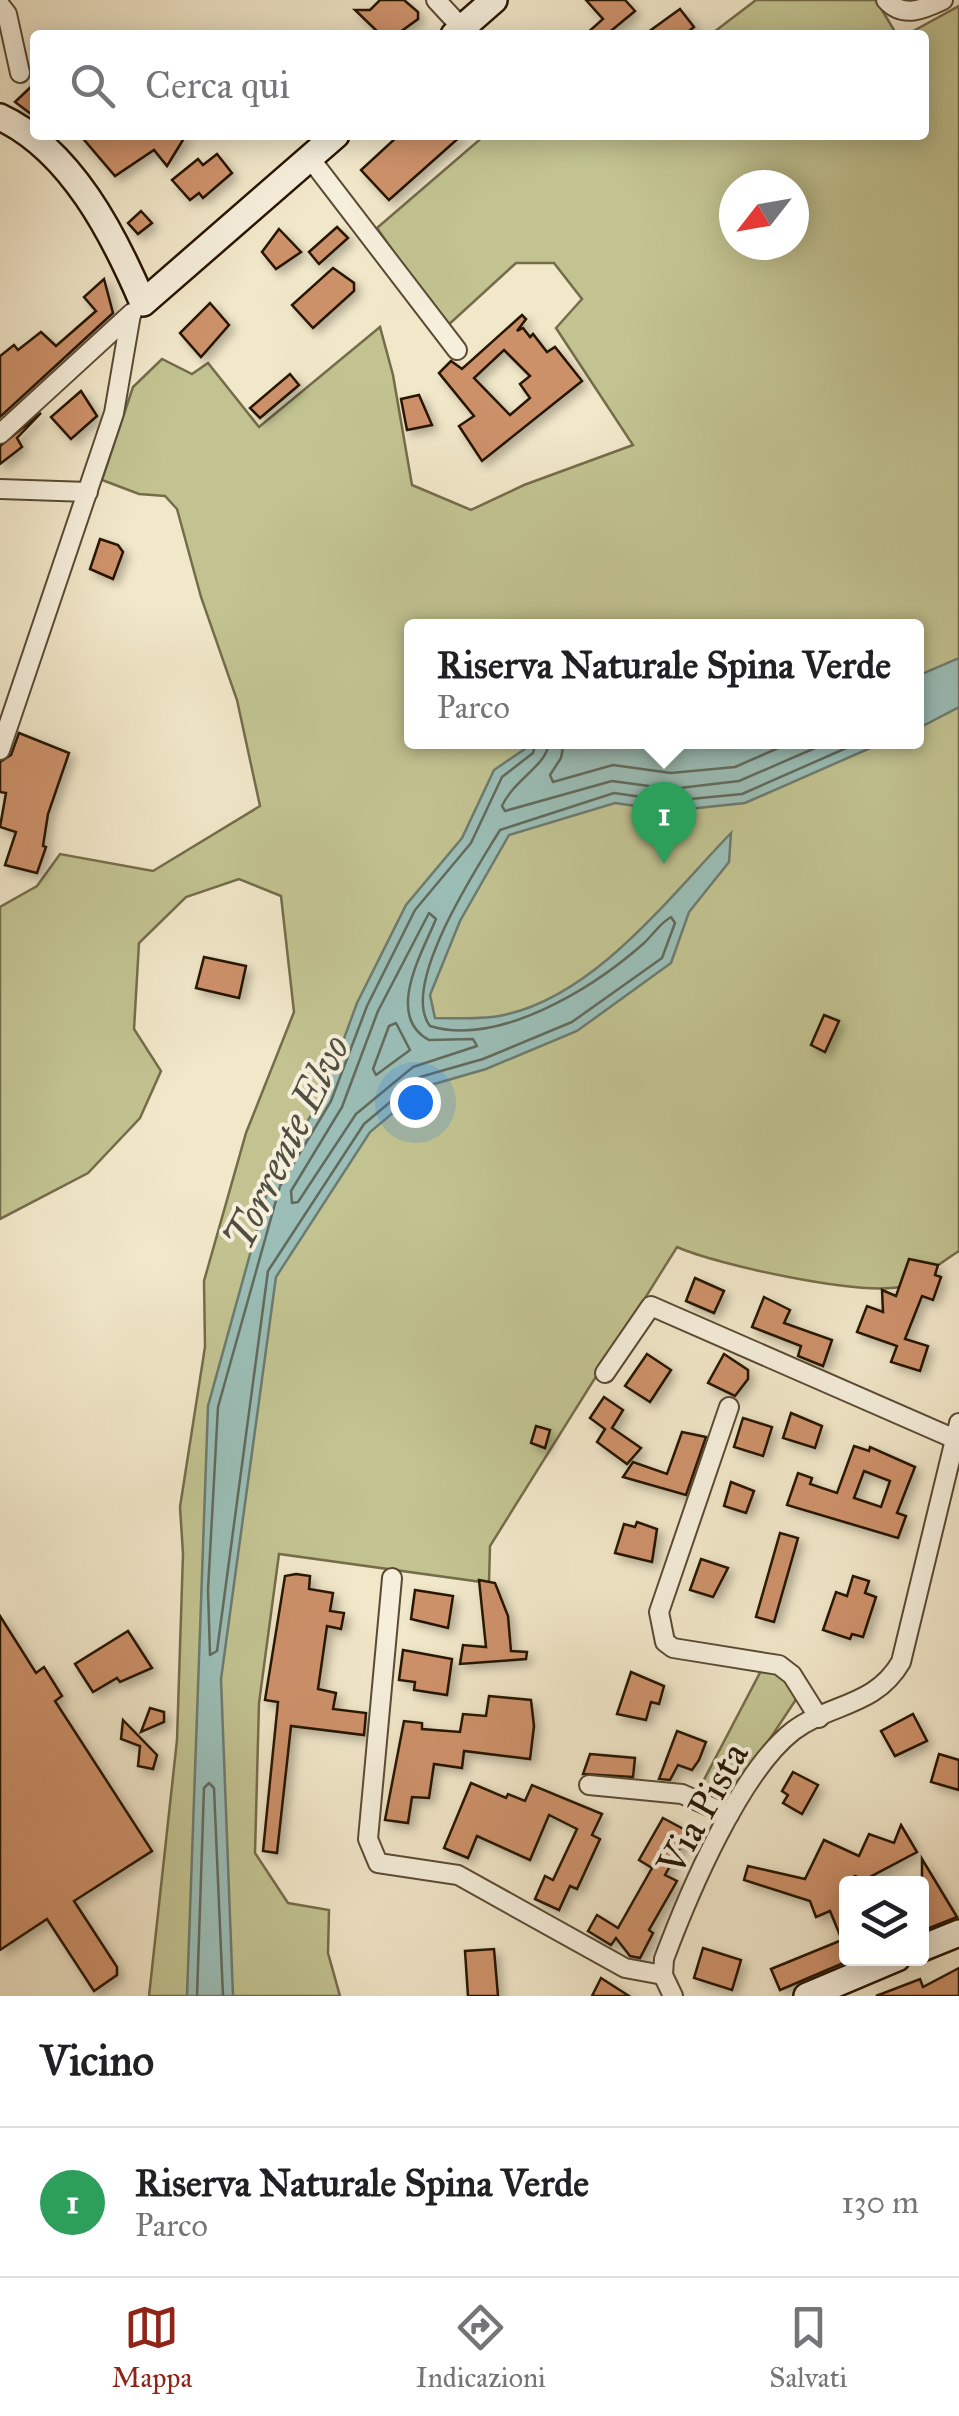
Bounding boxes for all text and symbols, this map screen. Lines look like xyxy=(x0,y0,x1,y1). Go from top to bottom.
search box xyxy=(30,30,929,140)
icon: search xyxy=(65,58,120,113)
text: Cerca qui xyxy=(145,62,290,108)
north arrow xyxy=(719,170,809,260)
popup xyxy=(404,619,924,749)
text: Riserva Naturale Spina Verde xyxy=(437,642,891,688)
text: Parco xyxy=(437,688,510,727)
pin: 1 xyxy=(632,782,696,864)
water label: Torrente Elvo xyxy=(213,1027,361,1258)
your location xyxy=(390,1077,441,1128)
street label: Via Pista xyxy=(646,1733,759,1884)
map controls xyxy=(839,1876,929,1966)
button: layers xyxy=(839,1876,929,1966)
text: Vicino xyxy=(40,2035,154,2087)
text: Riserva Naturale Spina Verde xyxy=(135,2160,589,2206)
text: 1 xyxy=(66,2183,79,2222)
text: 130 m xyxy=(841,2183,919,2222)
text: Parco xyxy=(135,2206,208,2245)
tab: Mappa xyxy=(112,2300,192,2395)
tab: Indicazioni xyxy=(416,2300,546,2395)
tab: Salvati xyxy=(769,2300,847,2395)

